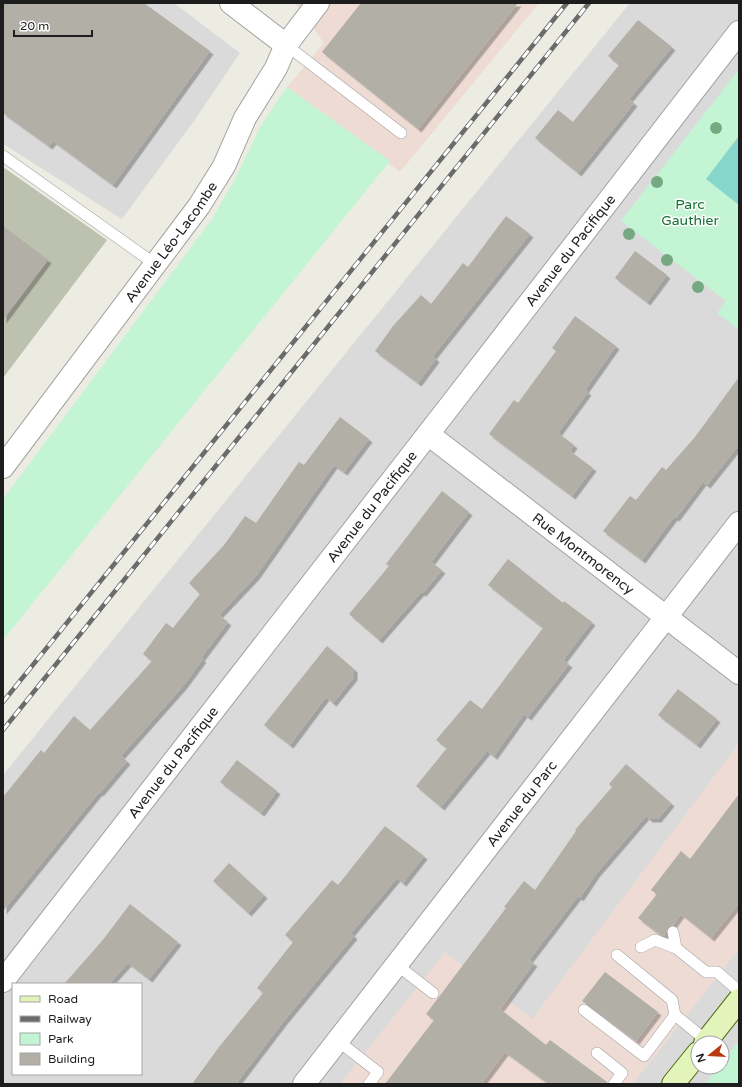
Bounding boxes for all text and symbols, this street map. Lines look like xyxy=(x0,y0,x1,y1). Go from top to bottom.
scale bar xyxy=(14,12,92,38)
text: 20 m xyxy=(20,19,49,33)
street label: Avenue Léo-Lacombe xyxy=(122,178,221,306)
street label: Avenue du Pacifique xyxy=(522,191,619,310)
park label: Parc Gauthier xyxy=(661,196,719,229)
street label: Avenue du Pacifique xyxy=(323,447,421,566)
street label: Rue Montmorency xyxy=(529,509,638,599)
street label: Avenue du Pacifique xyxy=(125,703,222,822)
street label: Avenue du Parc xyxy=(483,757,561,850)
legend xyxy=(12,983,142,1075)
text: Road xyxy=(48,992,78,1006)
text: Railway xyxy=(48,1012,92,1026)
text: Park xyxy=(48,1032,74,1046)
north arrow xyxy=(690,1035,730,1075)
text: Building xyxy=(48,1052,95,1066)
text: N xyxy=(693,1052,709,1064)

